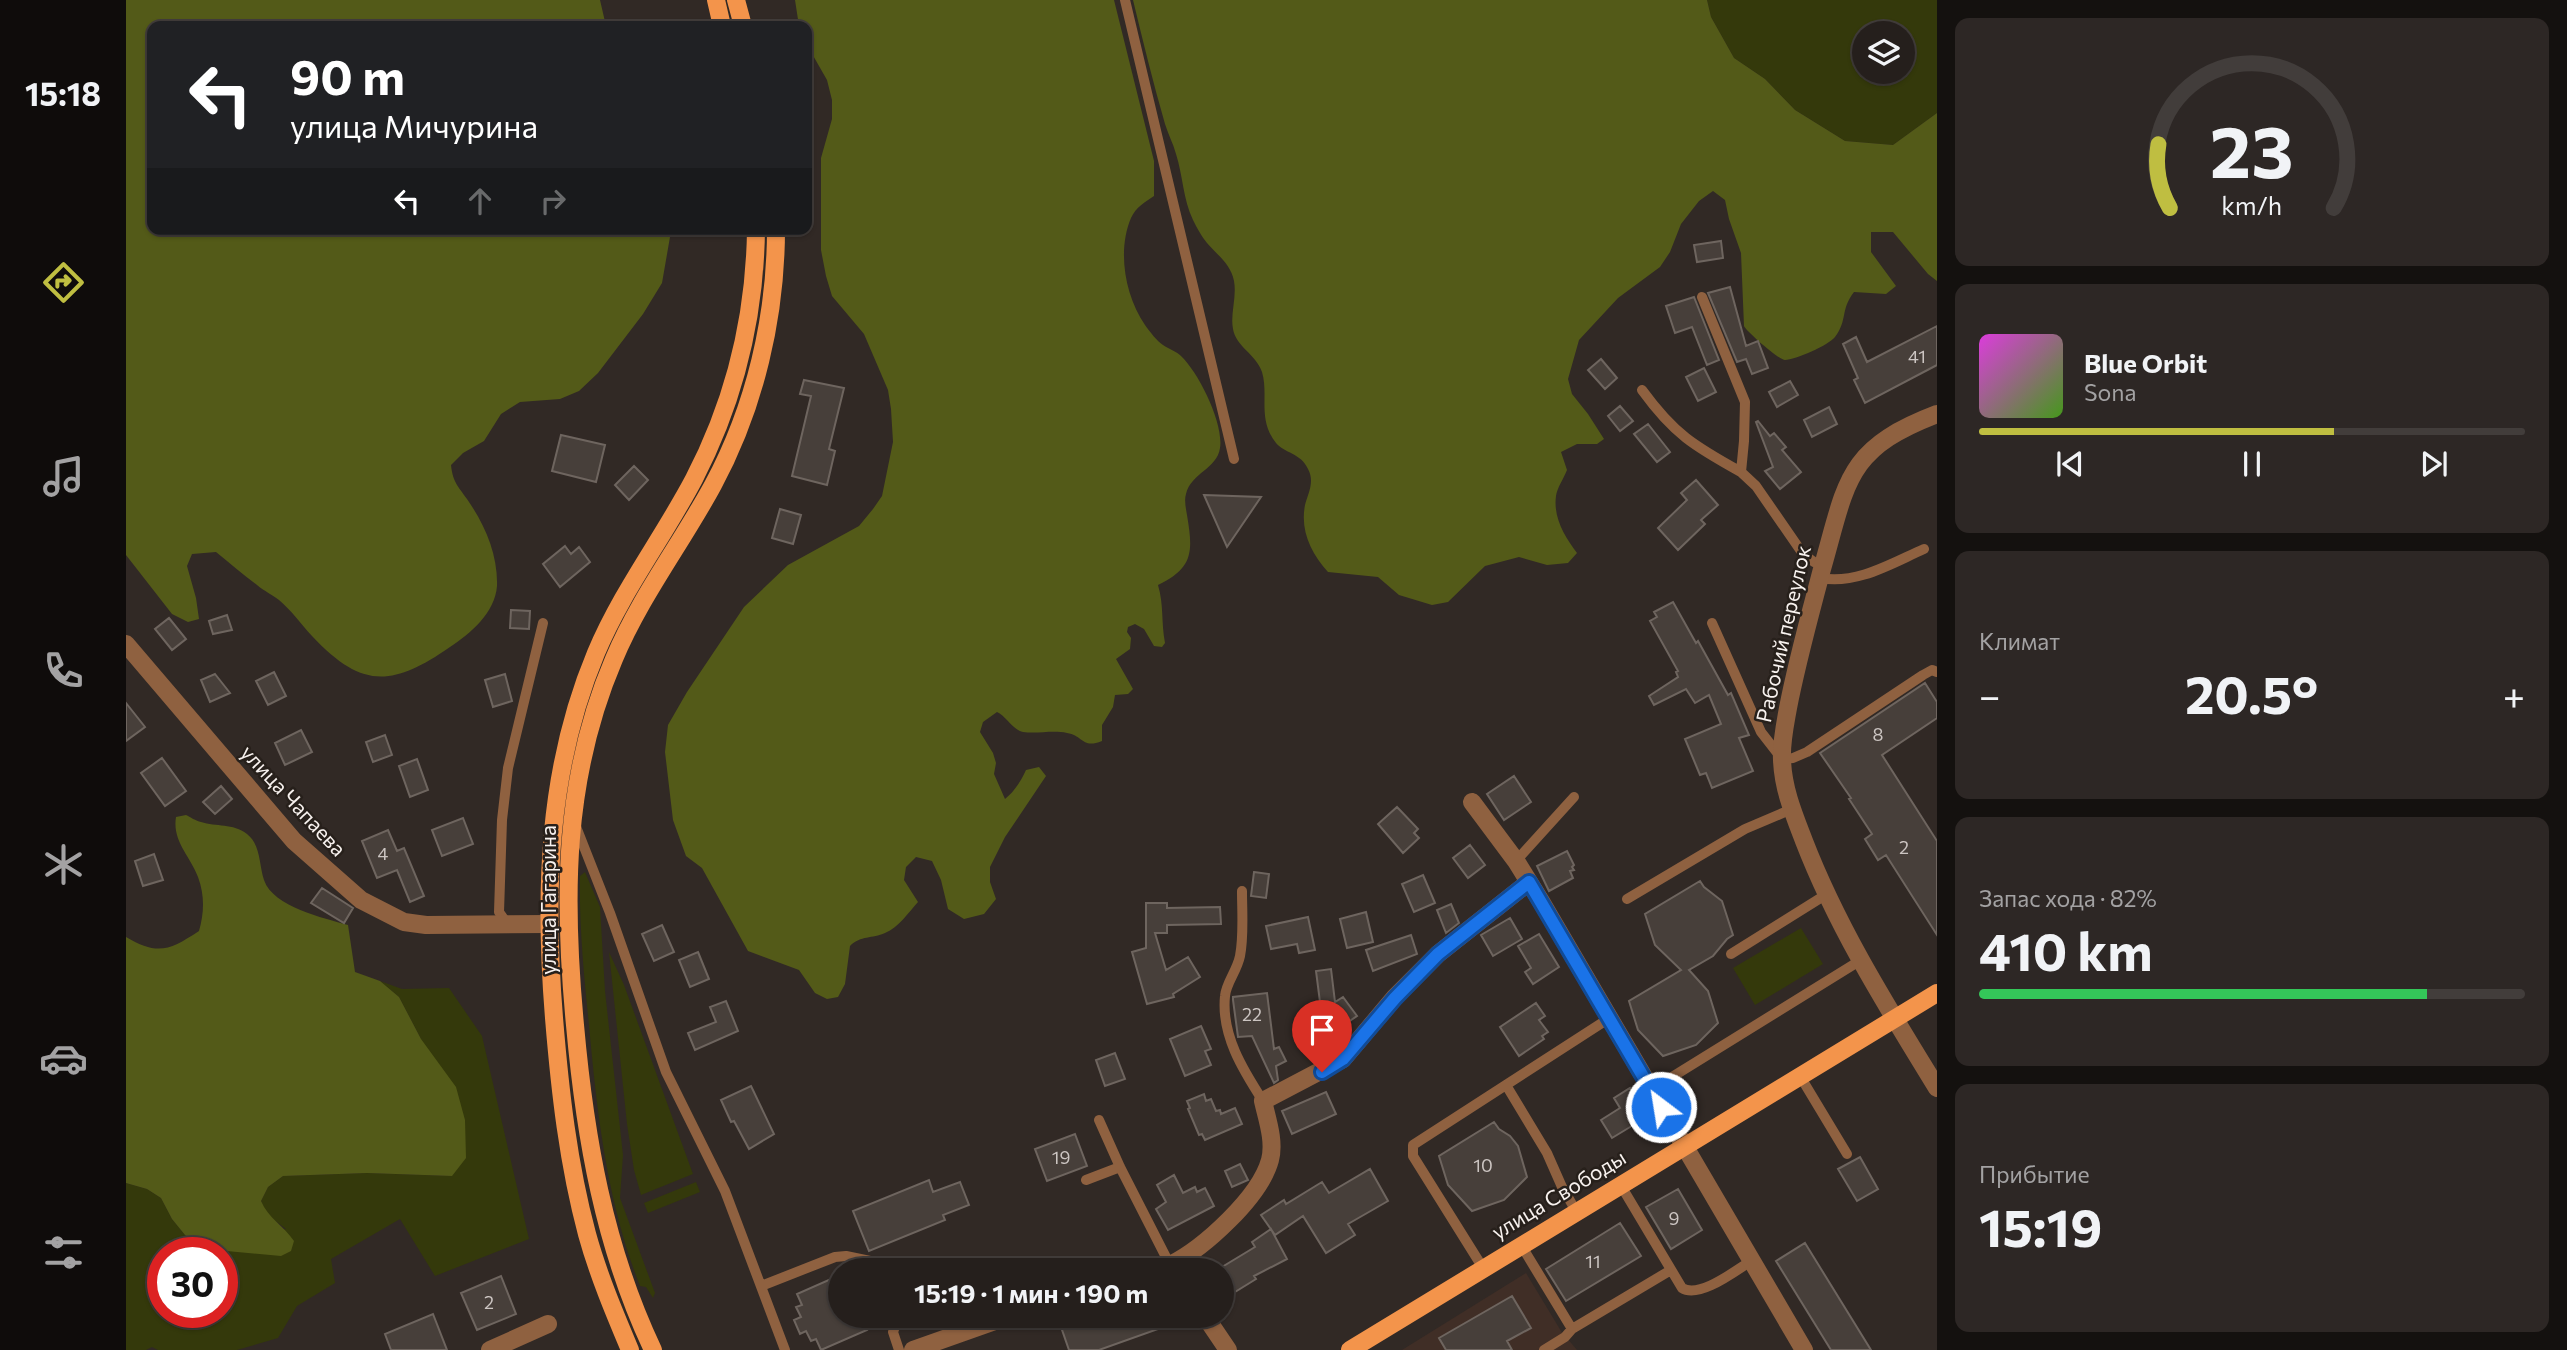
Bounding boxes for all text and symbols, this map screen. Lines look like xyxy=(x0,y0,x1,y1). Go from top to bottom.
map controls xyxy=(1852,21,1915,84)
button: layers xyxy=(1852,21,1915,84)
text: 90 m xyxy=(290,45,405,105)
icon: left xyxy=(175,49,266,140)
text: 15:18 xyxy=(25,73,101,113)
text: улица Мичурина xyxy=(290,105,538,145)
text: 23 xyxy=(2210,105,2294,194)
icon: left xyxy=(388,182,426,220)
icon: ahead xyxy=(461,182,499,220)
icon: right xyxy=(534,182,572,220)
text: km/h xyxy=(2222,190,2282,220)
icon: directions xyxy=(39,258,88,307)
house number: 41 xyxy=(1908,345,1926,367)
text: Blue Orbit xyxy=(2084,347,2207,378)
text: Sona xyxy=(2084,378,2136,406)
icon: previous xyxy=(2051,445,2089,483)
icon: pause xyxy=(2233,445,2271,483)
icon: next xyxy=(2415,445,2453,483)
icon: music xyxy=(39,452,88,501)
street label: Рабочий переулок xyxy=(1750,543,1815,725)
text: Климат xyxy=(1979,627,2060,655)
icon: phone xyxy=(39,646,88,695)
text: 20.5° xyxy=(2185,661,2318,725)
text: − xyxy=(1979,671,2001,718)
text: + xyxy=(2503,671,2525,718)
house number: 8 xyxy=(1873,723,1884,745)
street label: улица Чапаева xyxy=(236,739,352,861)
street label: улица Гагарина xyxy=(535,825,560,975)
house number: 2 xyxy=(1899,836,1909,858)
icon: climate xyxy=(39,840,88,889)
house number: 4 xyxy=(378,842,389,864)
text: Запас хода · 82% xyxy=(1979,884,2157,912)
text: 410 km xyxy=(1979,918,2153,982)
pin xyxy=(1292,1000,1352,1072)
house number: 22 xyxy=(1242,1003,1262,1025)
icon: arrive xyxy=(1303,1011,1341,1049)
icon: car xyxy=(39,1034,88,1083)
position arrow xyxy=(1624,1070,1698,1144)
street label: улица Свободы xyxy=(1487,1144,1630,1244)
house number: 19 xyxy=(1052,1146,1070,1168)
house number: 10 xyxy=(1473,1154,1493,1176)
text: Прибытие xyxy=(1979,1160,2090,1188)
text: 15:19 xyxy=(1979,1194,2102,1258)
house number: 9 xyxy=(1669,1207,1679,1229)
icon: filters xyxy=(39,1228,88,1277)
speed limit sign: 30 xyxy=(147,1237,238,1328)
house number: 11 xyxy=(1585,1250,1601,1272)
text: 15:19 · 1 мин · 190 m xyxy=(914,1277,1148,1308)
house number: 2 xyxy=(484,1291,494,1313)

